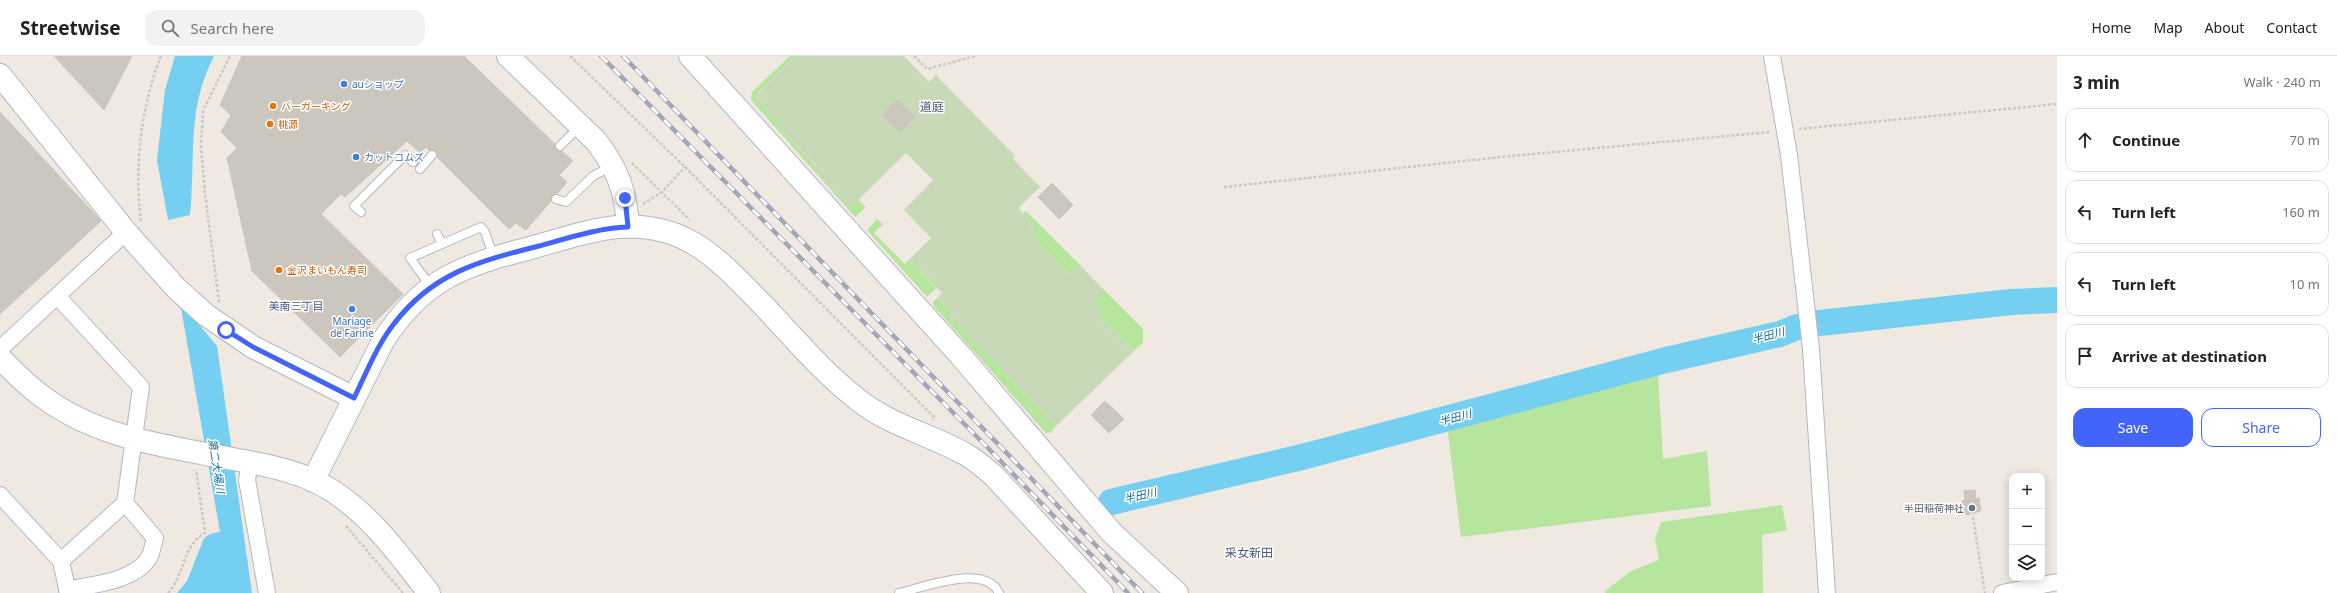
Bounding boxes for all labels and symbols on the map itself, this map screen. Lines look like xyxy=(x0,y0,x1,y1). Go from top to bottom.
place label: auショップ xyxy=(352,77,404,91)
marker: auショップ xyxy=(339,79,349,89)
district label: 道庭 xyxy=(920,98,944,115)
place label: バーガーキング xyxy=(281,99,351,113)
marker: バーガーキング xyxy=(268,101,278,111)
place label: 桃源 xyxy=(278,117,298,131)
marker: 桃源 xyxy=(265,119,275,129)
place label: カットコムズ xyxy=(364,150,424,164)
marker: カットコムズ xyxy=(351,152,361,162)
route end xyxy=(616,189,634,207)
place label: 金沢まいもん寿司 xyxy=(287,263,367,277)
marker: 金沢まいもん寿司 xyxy=(274,265,284,275)
district label: 美南三丁目 xyxy=(269,298,324,313)
marker: Mariage de Farine xyxy=(347,304,357,314)
place label: Mariage de Farine xyxy=(330,314,374,340)
route start xyxy=(217,321,235,339)
water label: 半田川 xyxy=(1750,323,1787,347)
water label: 半田川 xyxy=(1437,405,1474,429)
water label: 第二大場川 xyxy=(205,438,229,495)
water label: 半田川 xyxy=(1122,484,1159,506)
place label: 半田稲荷神社 xyxy=(1904,501,1964,515)
marker: 半田稲荷神社 xyxy=(1967,503,1977,513)
district label: 采女新田 xyxy=(1225,544,1273,561)

